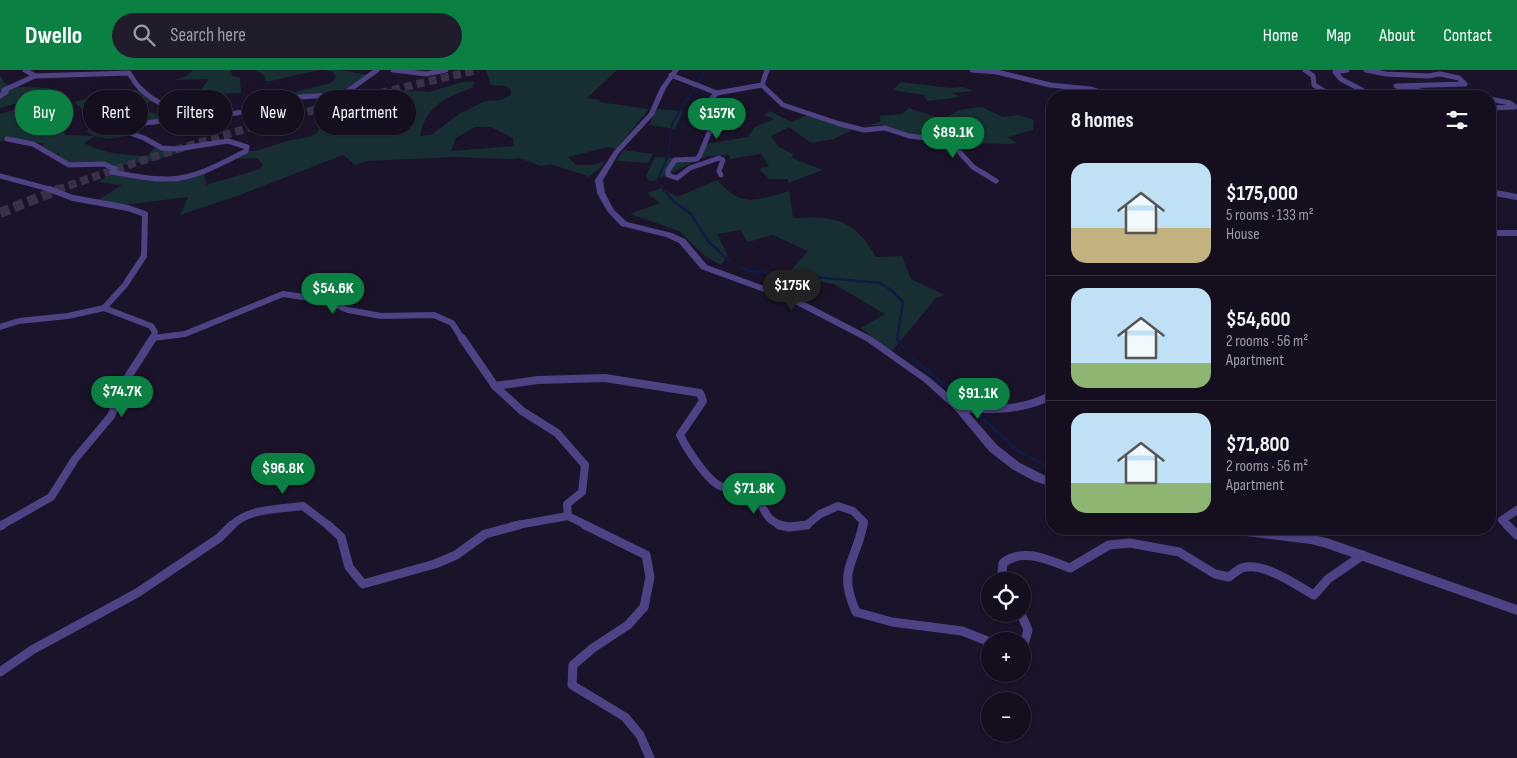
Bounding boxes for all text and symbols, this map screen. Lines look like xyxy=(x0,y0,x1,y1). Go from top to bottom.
search box xyxy=(112,13,462,58)
text: Dwello xyxy=(25,21,82,50)
icon: search xyxy=(130,21,158,49)
text: Search here xyxy=(170,24,246,47)
text: Home xyxy=(1263,25,1298,46)
text: Map xyxy=(1326,25,1351,46)
text: About xyxy=(1379,25,1415,46)
text: Contact xyxy=(1443,25,1492,46)
chip: Buy xyxy=(15,90,73,135)
chip: Rent xyxy=(83,90,148,135)
chip: Filters xyxy=(158,90,232,135)
chip: New xyxy=(242,90,304,135)
chip: Apartment xyxy=(314,90,416,135)
pin: $157K xyxy=(682,98,752,140)
text: $157K xyxy=(699,104,735,123)
icon: filters xyxy=(1443,106,1471,134)
text: 8 homes xyxy=(1071,108,1134,133)
pin: $89.1K xyxy=(912,116,994,159)
text: $89.1K xyxy=(932,123,974,142)
text: $175,000 xyxy=(1226,181,1298,206)
icon: home xyxy=(1111,183,1171,243)
text: 5 rooms · 133 m² xyxy=(1226,206,1314,225)
text: House xyxy=(1226,225,1260,244)
pin: $175K xyxy=(757,270,827,312)
pin: $54.6K xyxy=(292,272,374,315)
text: $175K xyxy=(774,276,810,295)
text: $54.6K xyxy=(312,279,354,298)
text: $54,600 xyxy=(1226,307,1290,332)
icon: home xyxy=(1111,308,1171,368)
text: 2 rooms · 56 m² xyxy=(1226,332,1308,351)
text: Apartment xyxy=(1226,351,1284,370)
pin: $74.7K xyxy=(81,376,163,418)
pin: $91.1K xyxy=(937,378,1019,420)
text: $74.7K xyxy=(102,382,142,401)
text: $91.1K xyxy=(958,384,998,403)
text: $71,800 xyxy=(1226,432,1290,457)
icon: home xyxy=(1111,433,1171,493)
pin: $96.8K xyxy=(242,452,324,495)
text: 2 rooms · 56 m² xyxy=(1226,457,1308,476)
text: $96.8K xyxy=(262,459,304,478)
pin: $71.8K xyxy=(713,472,795,515)
text: Apartment xyxy=(1226,476,1284,495)
text: $71.8K xyxy=(734,479,774,498)
map controls xyxy=(981,572,1031,742)
button: locate xyxy=(981,572,1031,622)
button: + xyxy=(981,632,1031,682)
button: − xyxy=(981,692,1031,742)

